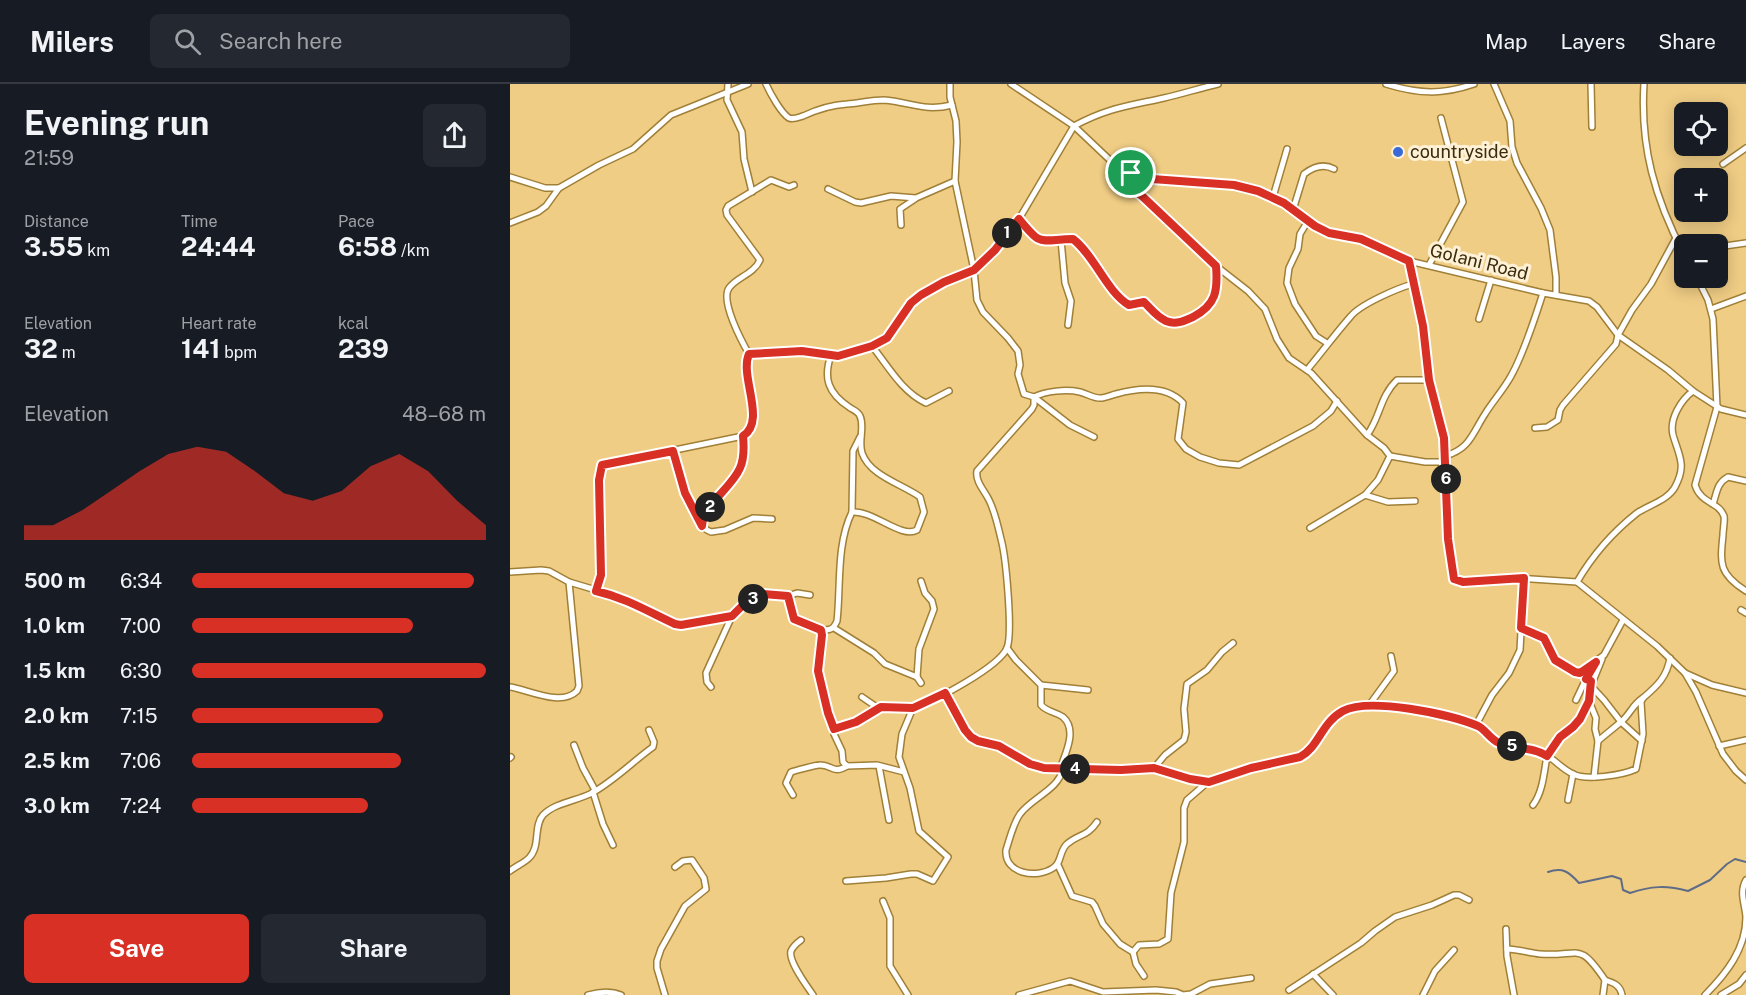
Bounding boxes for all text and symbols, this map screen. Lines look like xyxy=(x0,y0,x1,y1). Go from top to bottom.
search box xyxy=(150,14,570,68)
text: Milers xyxy=(30,25,114,58)
icon: search xyxy=(171,25,204,58)
text: Search here xyxy=(219,28,343,54)
text: Map xyxy=(1485,29,1528,54)
text: Layers xyxy=(1561,29,1625,54)
text: Share xyxy=(1658,29,1716,54)
map controls xyxy=(1674,102,1728,288)
button: locate xyxy=(1674,102,1728,156)
text: Evening run xyxy=(24,104,209,142)
button: share xyxy=(423,104,486,167)
place label: countryside xyxy=(1410,141,1509,162)
marker: countryside xyxy=(1391,145,1405,159)
text: 21:59 xyxy=(24,146,74,170)
pin xyxy=(1105,147,1156,198)
icon: arrive xyxy=(1114,156,1147,189)
button: + xyxy=(1674,168,1728,222)
text: Distance xyxy=(24,212,89,231)
text: Time xyxy=(181,212,217,231)
text: Pace xyxy=(338,212,375,231)
pin: 1 xyxy=(992,218,1022,248)
text: 1 xyxy=(1004,223,1010,242)
text: 3.55 xyxy=(24,231,83,262)
text: 24:44 xyxy=(181,231,256,262)
text: 6:58 xyxy=(338,231,397,262)
button: − xyxy=(1674,234,1728,288)
street label: Golani Road xyxy=(1428,239,1530,284)
text: km xyxy=(83,241,110,260)
text: /km xyxy=(397,241,430,260)
text: Elevation xyxy=(24,314,92,333)
text: Heart rate xyxy=(181,314,257,333)
text: kcal xyxy=(338,314,369,333)
text: 32 xyxy=(24,333,58,364)
text: 141 xyxy=(181,333,220,364)
text: 239 xyxy=(338,333,389,364)
text: m xyxy=(58,343,76,362)
text: bpm xyxy=(220,343,257,362)
text: Elevation xyxy=(24,402,109,426)
text: 48–68 m xyxy=(402,402,486,426)
pin: 6 xyxy=(1431,464,1461,494)
text: 6 xyxy=(1441,469,1451,488)
pin: 2 xyxy=(695,492,725,522)
text: 2 xyxy=(705,497,715,516)
text: 500 m xyxy=(24,569,86,593)
text: 6:34 xyxy=(120,569,162,593)
pin: 3 xyxy=(738,584,768,614)
text: 3 xyxy=(748,589,758,608)
text: 1.0 km xyxy=(24,614,85,638)
text: 7:00 xyxy=(120,614,161,638)
text: 1.5 km xyxy=(24,659,85,683)
text: 6:30 xyxy=(120,659,162,683)
text: 2.0 km xyxy=(24,704,89,728)
text: 7:15 xyxy=(120,704,157,728)
pin: 5 xyxy=(1497,731,1527,761)
text: 5 xyxy=(1507,736,1517,755)
text: 2.5 km xyxy=(24,749,90,773)
text: 7:06 xyxy=(120,749,161,773)
pin: 4 xyxy=(1060,754,1090,784)
text: 4 xyxy=(1070,759,1080,778)
text: 3.0 km xyxy=(24,794,90,818)
text: 7:24 xyxy=(120,794,161,818)
button: Save xyxy=(24,914,249,983)
button: Share xyxy=(261,914,486,983)

